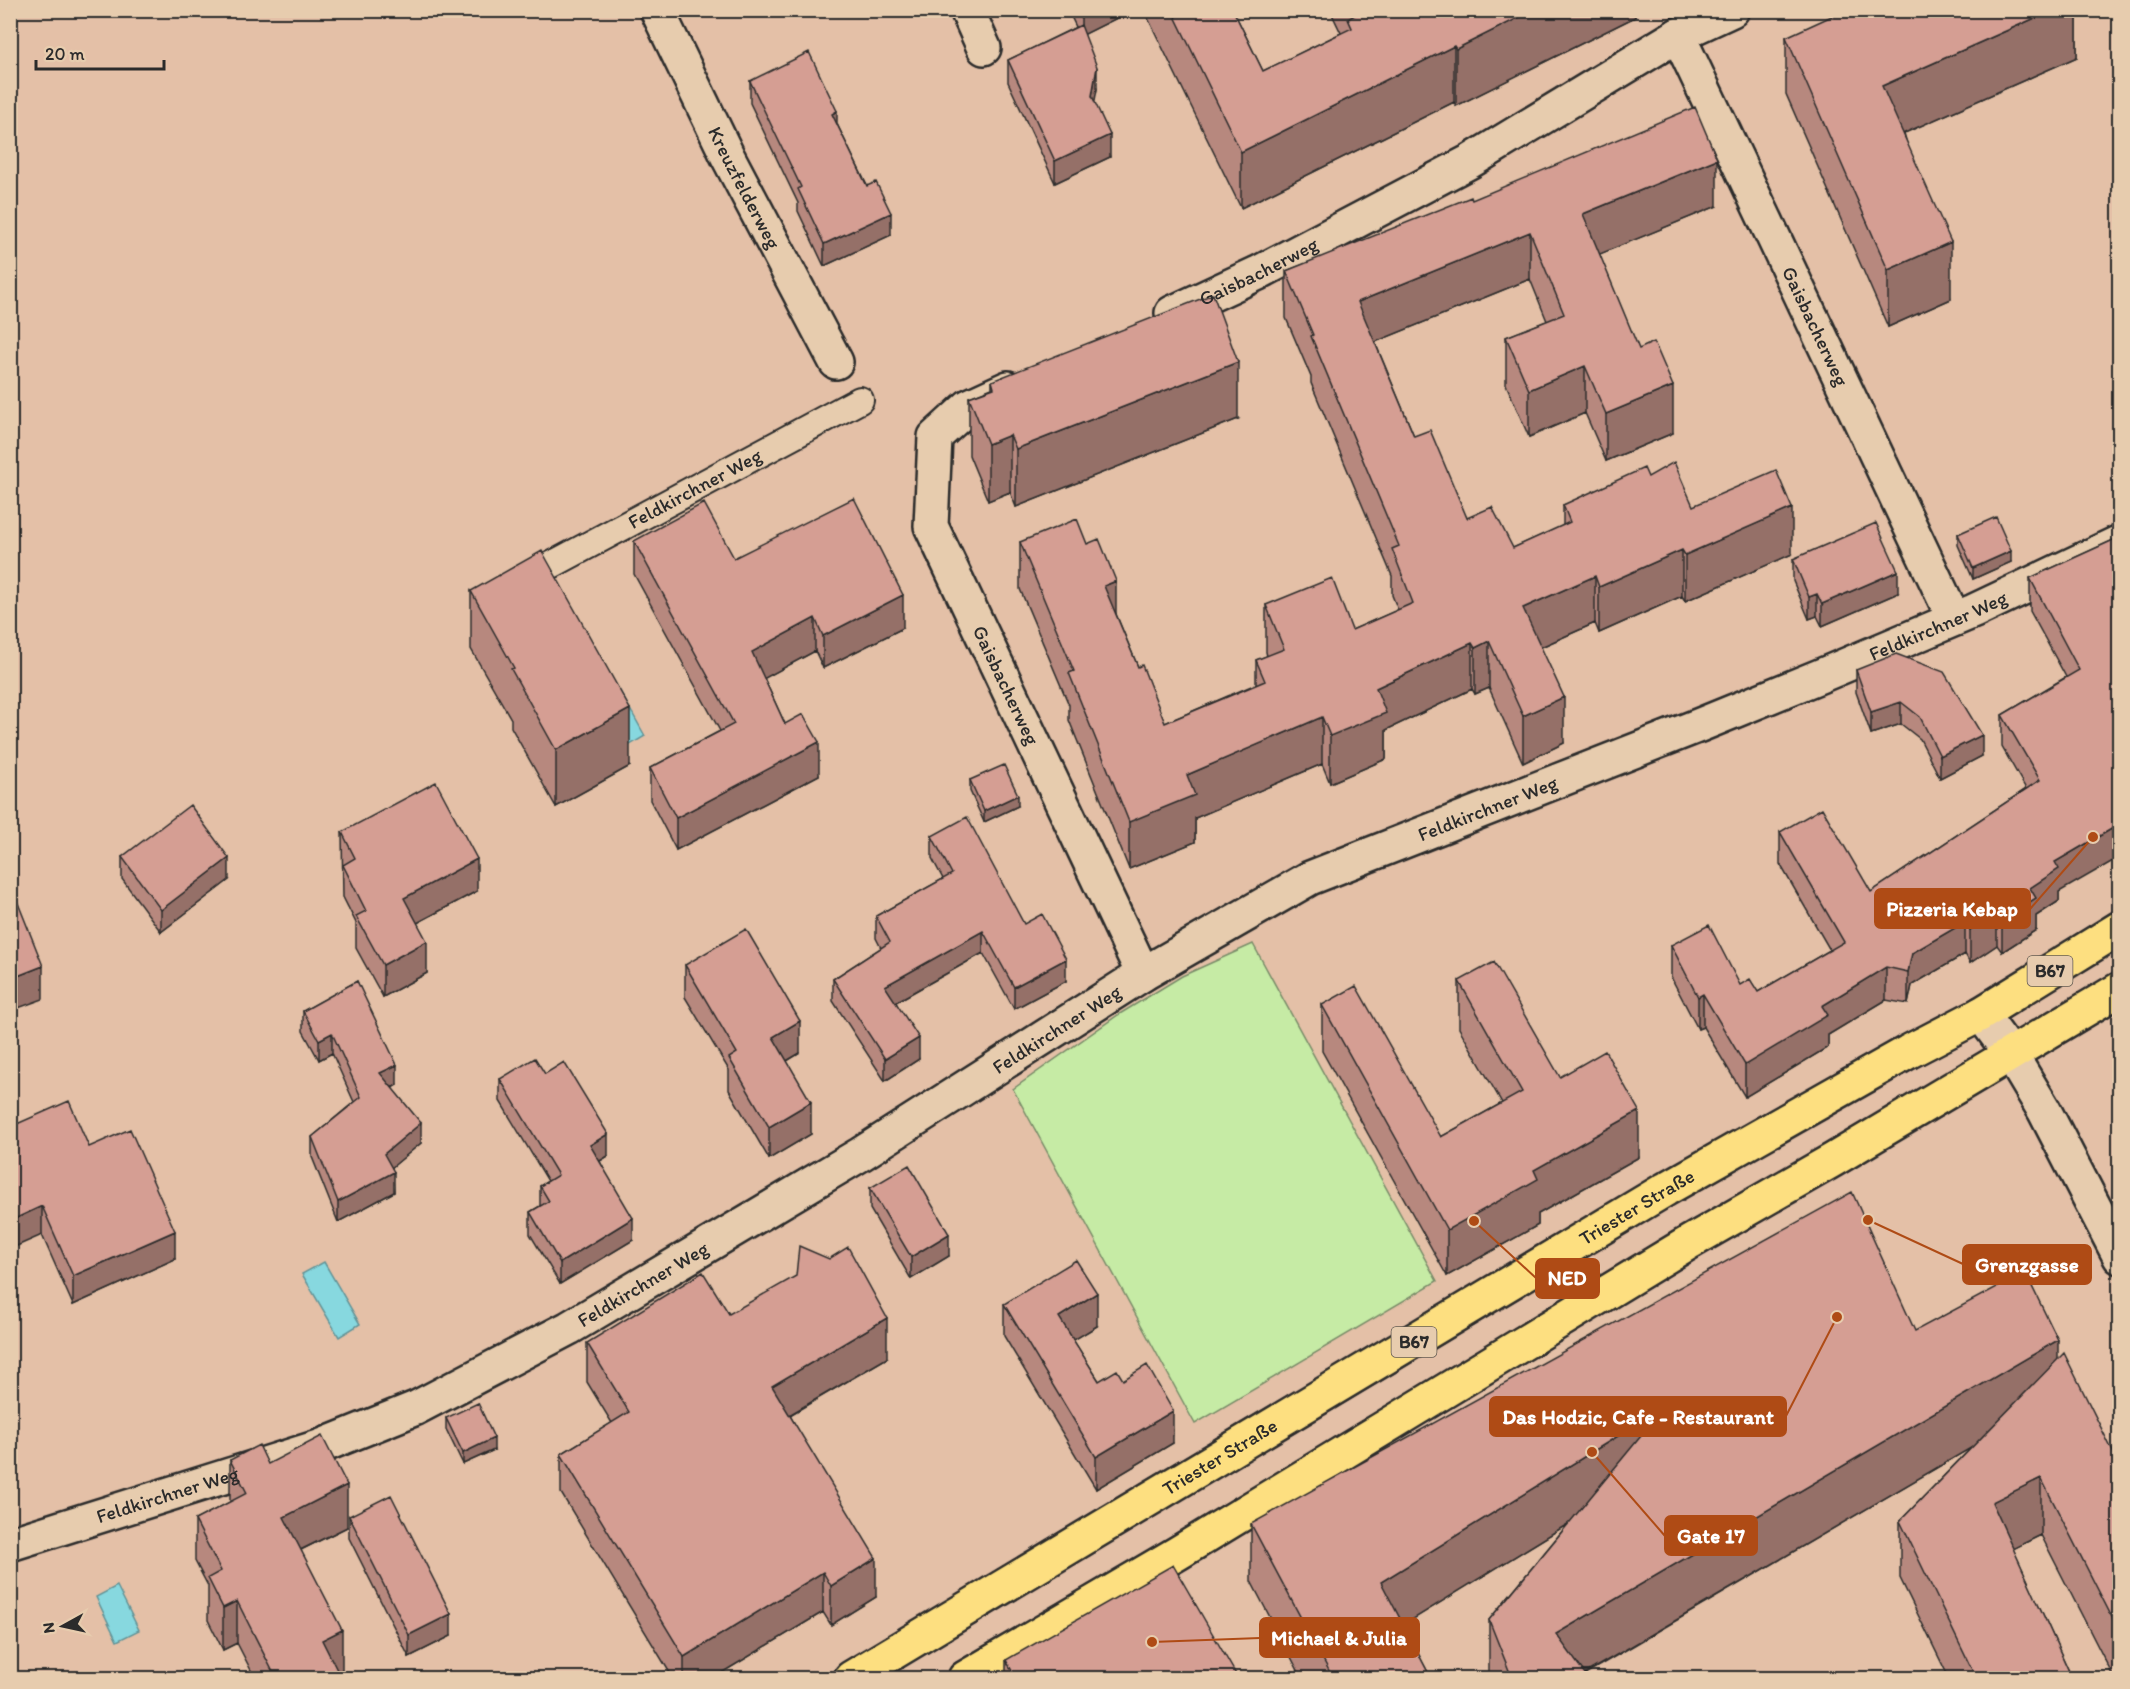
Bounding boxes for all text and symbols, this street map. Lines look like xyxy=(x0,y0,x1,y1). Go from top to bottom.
scale bar xyxy=(36,33,164,71)
text: 20 m xyxy=(45,43,85,65)
street label: Kreuzfelderweg xyxy=(703,123,787,254)
street label: Gaisbacherweg xyxy=(1195,231,1323,311)
street label: Gaisbacherweg xyxy=(1777,262,1854,391)
street label: Feldkirchner Weg xyxy=(624,443,766,534)
street label: Feldkirchner Weg xyxy=(1865,585,2012,666)
street label: Gaisbacherweg xyxy=(968,621,1045,749)
street label: Feldkirchner Weg xyxy=(1414,770,1562,846)
callout: Pizzeria Kebap xyxy=(1875,889,2030,928)
text: Pizzeria Kebap xyxy=(1886,896,2018,922)
road number: B67 xyxy=(2028,956,2072,986)
street label: Feldkirchner Weg xyxy=(988,979,1126,1079)
street label: Triester Straße xyxy=(1575,1164,1698,1250)
street label: Feldkirchner Weg xyxy=(573,1235,713,1332)
callout: Grenzgasse xyxy=(1963,1245,2091,1284)
text: Grenzgasse xyxy=(1975,1252,2079,1278)
callout: NED xyxy=(1536,1259,1599,1298)
text: NED xyxy=(1547,1265,1587,1290)
road number: B67 xyxy=(1392,1327,1436,1357)
callout: Das Hodzic, Cafe - Restaurant xyxy=(1490,1397,1786,1436)
text: Das Hodzic, Cafe - Restaurant xyxy=(1502,1404,1774,1429)
street label: Triester Straße xyxy=(1158,1413,1282,1500)
street label: Feldkirchner Weg xyxy=(93,1461,242,1528)
callout: Gate 17 xyxy=(1665,1516,1757,1555)
text: Gate 17 xyxy=(1677,1523,1746,1548)
north arrow xyxy=(33,1596,93,1656)
callout: Michael & Julia xyxy=(1260,1618,1419,1657)
text: N xyxy=(38,1621,59,1635)
text: Michael & Julia xyxy=(1271,1625,1408,1650)

